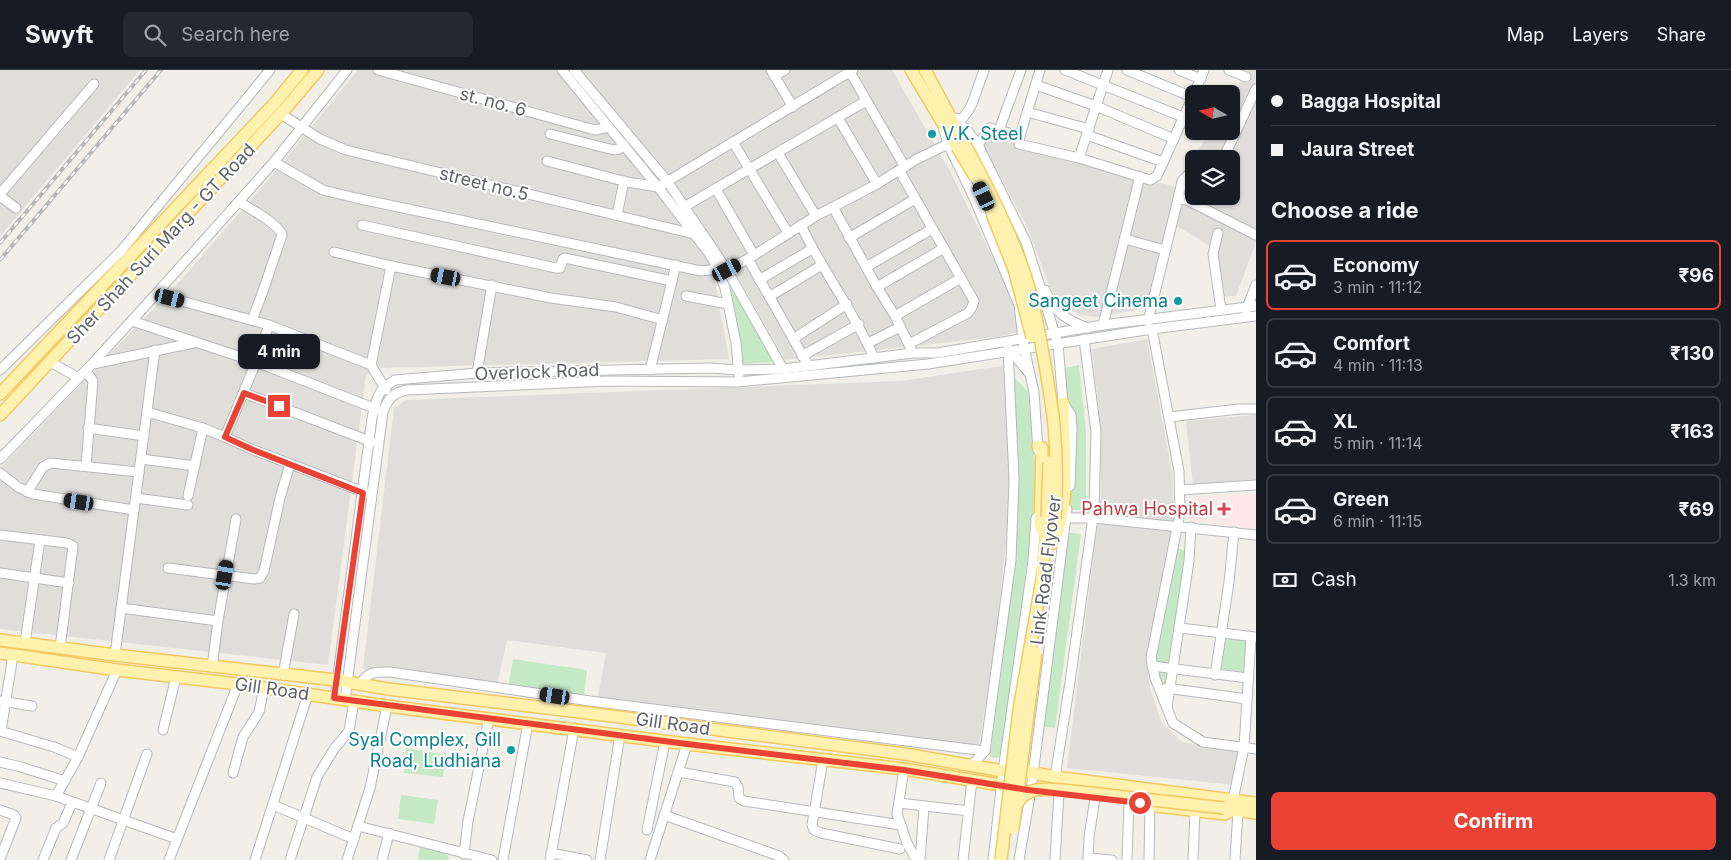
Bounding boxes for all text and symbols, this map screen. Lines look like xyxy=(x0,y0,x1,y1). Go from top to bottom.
search box xyxy=(123,12,473,57)
text: Swyft xyxy=(25,20,93,49)
icon: search xyxy=(141,21,169,49)
text: Search here xyxy=(181,23,290,46)
text: Map xyxy=(1507,24,1544,45)
text: Layers xyxy=(1572,24,1629,45)
text: Share xyxy=(1657,24,1706,45)
street label: st. no. 6 xyxy=(457,83,529,121)
north arrow xyxy=(1185,85,1240,140)
map controls xyxy=(1185,85,1240,205)
text: Bagga Hospital xyxy=(1301,90,1441,113)
place label: V.K. Steel xyxy=(942,123,1023,144)
marker: V.K. Steel xyxy=(926,128,938,140)
text: Jaura Street xyxy=(1301,138,1414,161)
street label: Sher Shah Suri Marg - GT Road xyxy=(62,139,259,348)
button: layers xyxy=(1185,150,1240,205)
street label: street no.5 xyxy=(437,162,531,205)
car xyxy=(970,179,997,213)
text: Choose a ride xyxy=(1271,197,1419,223)
icon: car xyxy=(1273,253,1318,298)
text: Economy xyxy=(1333,254,1419,277)
car xyxy=(710,257,743,283)
text: ₹96 xyxy=(1678,264,1714,287)
car xyxy=(429,267,462,287)
text: 3 min · 11:12 xyxy=(1333,277,1422,297)
car xyxy=(153,287,186,309)
place label: Sangeet Cinema xyxy=(1028,290,1168,311)
marker: Sangeet Cinema xyxy=(1172,295,1184,307)
icon: car xyxy=(1273,331,1318,376)
text: Comfort xyxy=(1333,332,1410,355)
callout: 4 min xyxy=(238,334,320,368)
text: 4 min xyxy=(257,341,301,361)
text: ₹130 xyxy=(1670,342,1714,365)
text: 4 min · 11:13 xyxy=(1333,355,1423,375)
street label: Overlock Road xyxy=(474,359,600,384)
route end xyxy=(268,395,290,417)
icon: car xyxy=(1273,409,1318,454)
text: XL xyxy=(1333,410,1358,433)
text: ₹163 xyxy=(1670,420,1714,443)
text: 5 min · 11:14 xyxy=(1333,433,1423,453)
icon: car xyxy=(1273,487,1318,532)
text: Green xyxy=(1333,488,1389,511)
car xyxy=(63,492,94,512)
street label: Link Road Flyover xyxy=(1026,494,1065,646)
place label: Pahwa Hospital xyxy=(1081,498,1213,519)
text: ₹69 xyxy=(1678,498,1714,521)
marker: Pahwa Hospital xyxy=(1217,502,1231,516)
text: 6 min · 11:15 xyxy=(1333,511,1422,531)
car xyxy=(215,559,234,591)
icon: cash xyxy=(1271,566,1299,594)
text: Cash xyxy=(1311,568,1357,591)
text: 1.3 km xyxy=(1668,570,1716,590)
street label: Gill Road xyxy=(233,673,311,704)
car xyxy=(539,686,570,706)
street label: Gill Road xyxy=(634,708,712,739)
place label: Syal Complex, Gill Road, Ludhiana xyxy=(348,729,501,771)
marker: Syal Complex, Gill Road, Ludhiana xyxy=(505,744,517,756)
route start xyxy=(1129,792,1151,814)
button: Confirm xyxy=(1271,792,1716,850)

